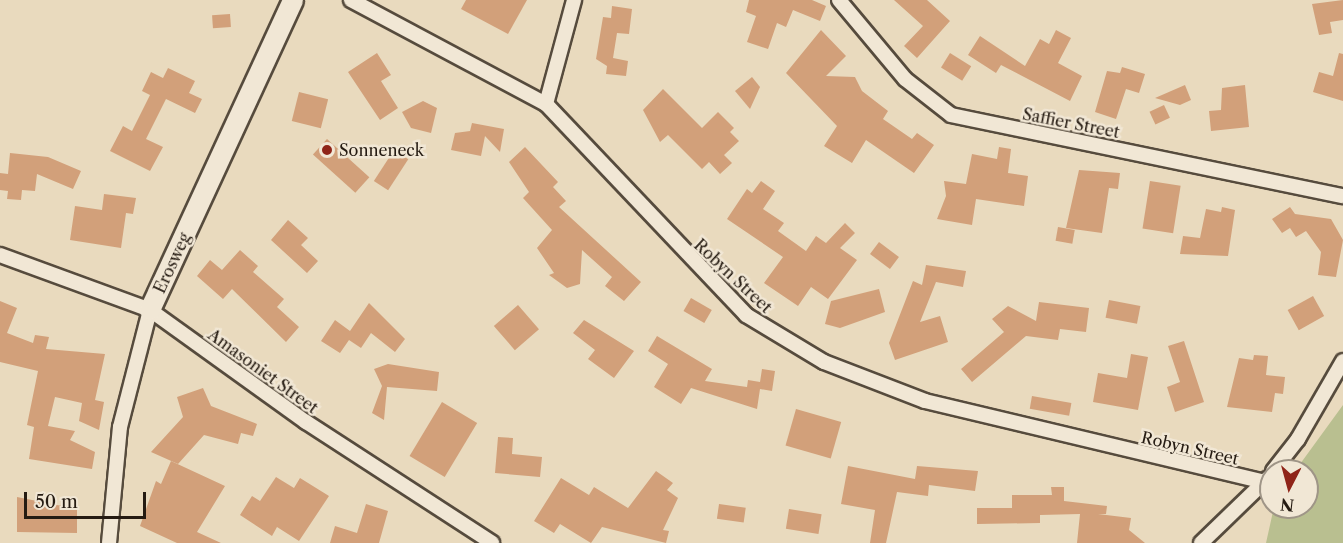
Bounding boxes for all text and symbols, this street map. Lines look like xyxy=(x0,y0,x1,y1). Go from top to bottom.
street label: Saffier Street xyxy=(1021,104,1121,142)
place label: Sonneneck xyxy=(339,140,424,160)
marker: Sonneneck xyxy=(320,143,334,157)
street label: Erosweg xyxy=(150,230,194,296)
street label: Robyn Street xyxy=(690,235,776,317)
street label: Amasoniet Street xyxy=(204,325,322,417)
street label: Robyn Street xyxy=(1140,427,1240,469)
north arrow xyxy=(1259,459,1319,519)
scale bar xyxy=(27,480,148,518)
text: 50 m xyxy=(35,491,78,513)
text: N xyxy=(1279,494,1295,516)

